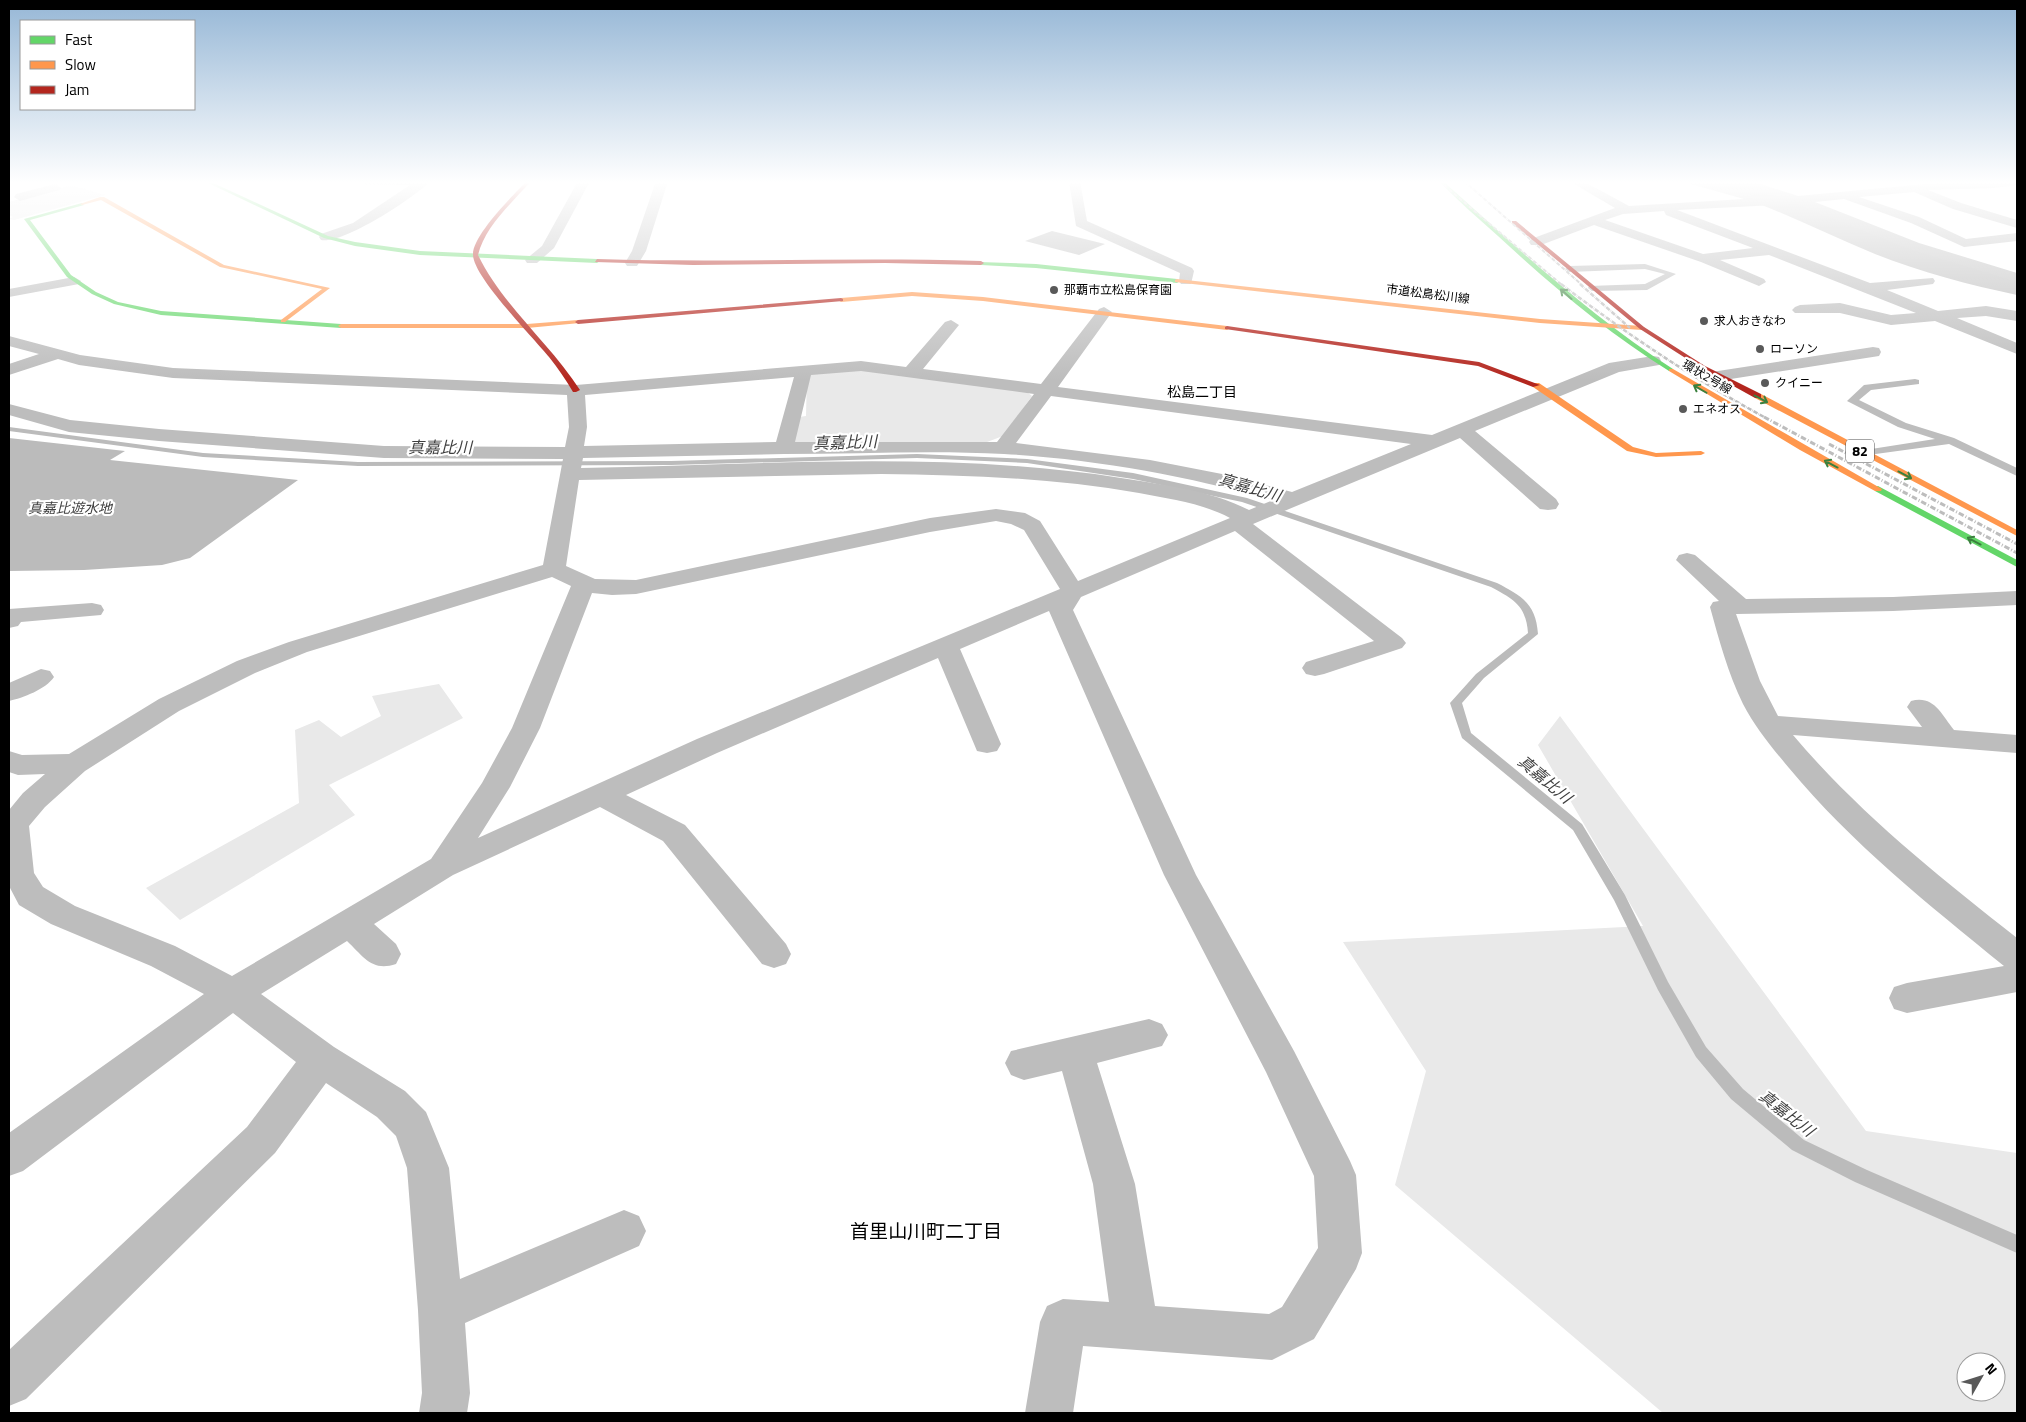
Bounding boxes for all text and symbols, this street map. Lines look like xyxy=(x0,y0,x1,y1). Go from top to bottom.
legend xyxy=(20,20,195,110)
text: Fast xyxy=(65,28,93,51)
text: Slow xyxy=(65,53,96,76)
text: Jam xyxy=(65,78,89,101)
street label: 市道松島松川線 xyxy=(1385,279,1471,308)
place label: 那覇市立松島保育園 xyxy=(1064,280,1172,299)
marker: 那覇市立松島保育園 xyxy=(1048,284,1060,296)
one-way arrow xyxy=(1559,288,1572,300)
place label: 求人おきなわ xyxy=(1714,311,1786,330)
marker: 求人おきなわ xyxy=(1698,315,1710,327)
place label: ローソン xyxy=(1770,339,1818,358)
marker: ローソン xyxy=(1754,343,1766,355)
street label: 環状2号線 xyxy=(1679,355,1736,398)
place label: クイニー xyxy=(1775,373,1823,392)
marker: クイニー xyxy=(1759,377,1771,389)
district label: 松島二丁目 xyxy=(1167,381,1237,402)
one-way arrow xyxy=(1694,383,1708,393)
one-way arrow xyxy=(1753,395,1768,405)
place label: エネオス xyxy=(1693,399,1741,418)
marker: エネオス xyxy=(1677,403,1689,415)
water label: 真嘉比川 xyxy=(813,429,879,455)
water label: 真嘉比川 xyxy=(408,435,474,459)
road number: 82 xyxy=(1846,440,1874,462)
one-way arrow xyxy=(1824,459,1839,469)
water label: 真嘉比川 xyxy=(1216,467,1286,508)
one-way arrow xyxy=(1897,471,1912,480)
water label: 真嘉比遊水地 xyxy=(28,497,114,518)
one-way arrow xyxy=(1967,536,1982,546)
water label: 真嘉比川 xyxy=(1513,749,1579,810)
water label: 真嘉比川 xyxy=(1754,1084,1821,1143)
district label: 首里山川町二丁目 xyxy=(850,1216,1002,1245)
north arrow xyxy=(1956,1352,2006,1402)
text: N xyxy=(1980,1358,2003,1379)

